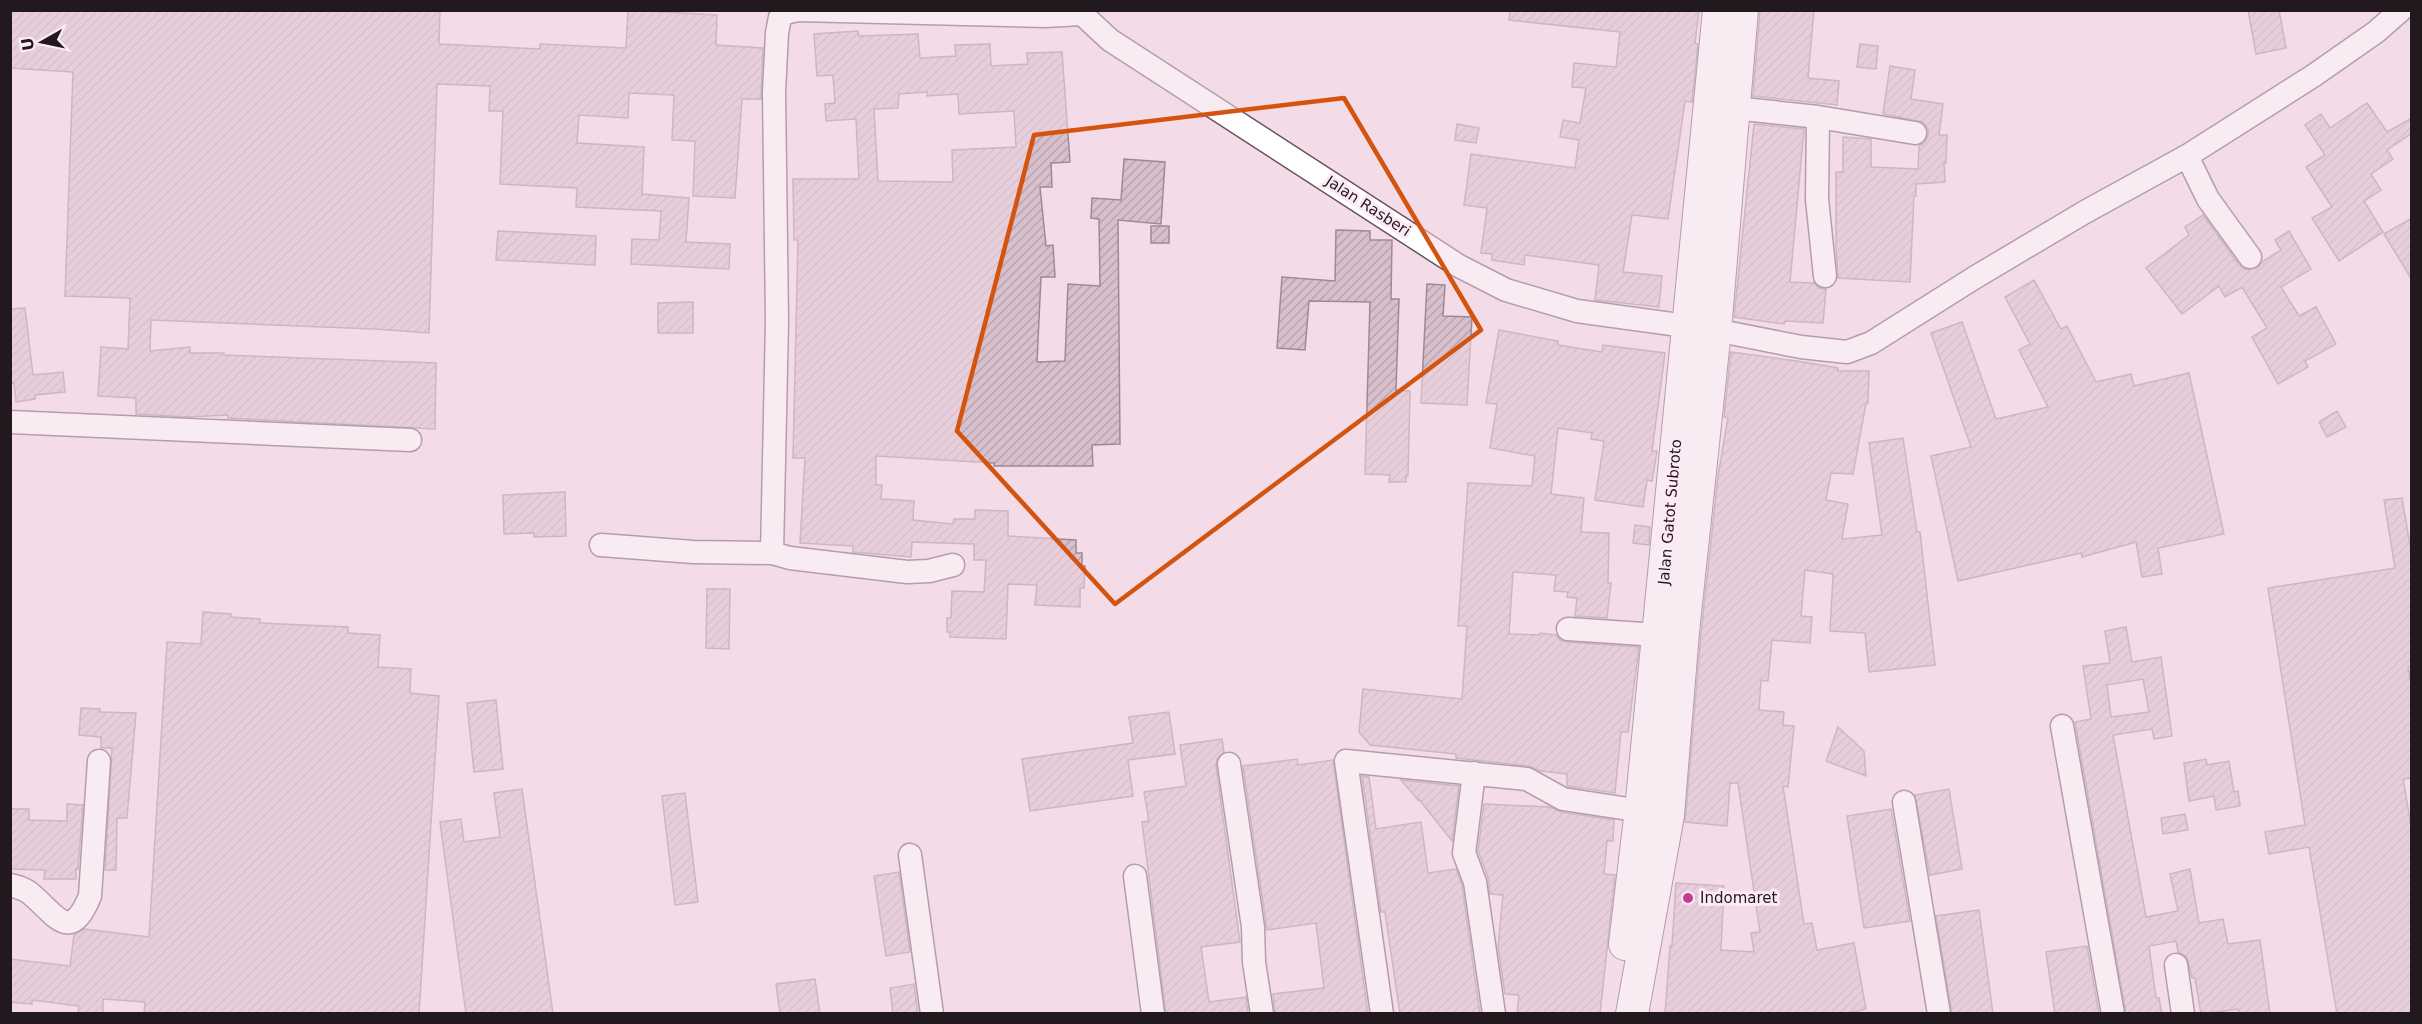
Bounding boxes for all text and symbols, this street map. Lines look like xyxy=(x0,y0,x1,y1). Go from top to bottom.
north arrow xyxy=(12,12,72,72)
text: U xyxy=(17,36,38,52)
street label: Jalan Rasberi xyxy=(1321,171,1414,240)
street label: Jalan Gatot Subroto xyxy=(1655,438,1685,587)
place label: Indomaret xyxy=(1700,889,1777,907)
marker: Indomaret xyxy=(1681,891,1695,905)

